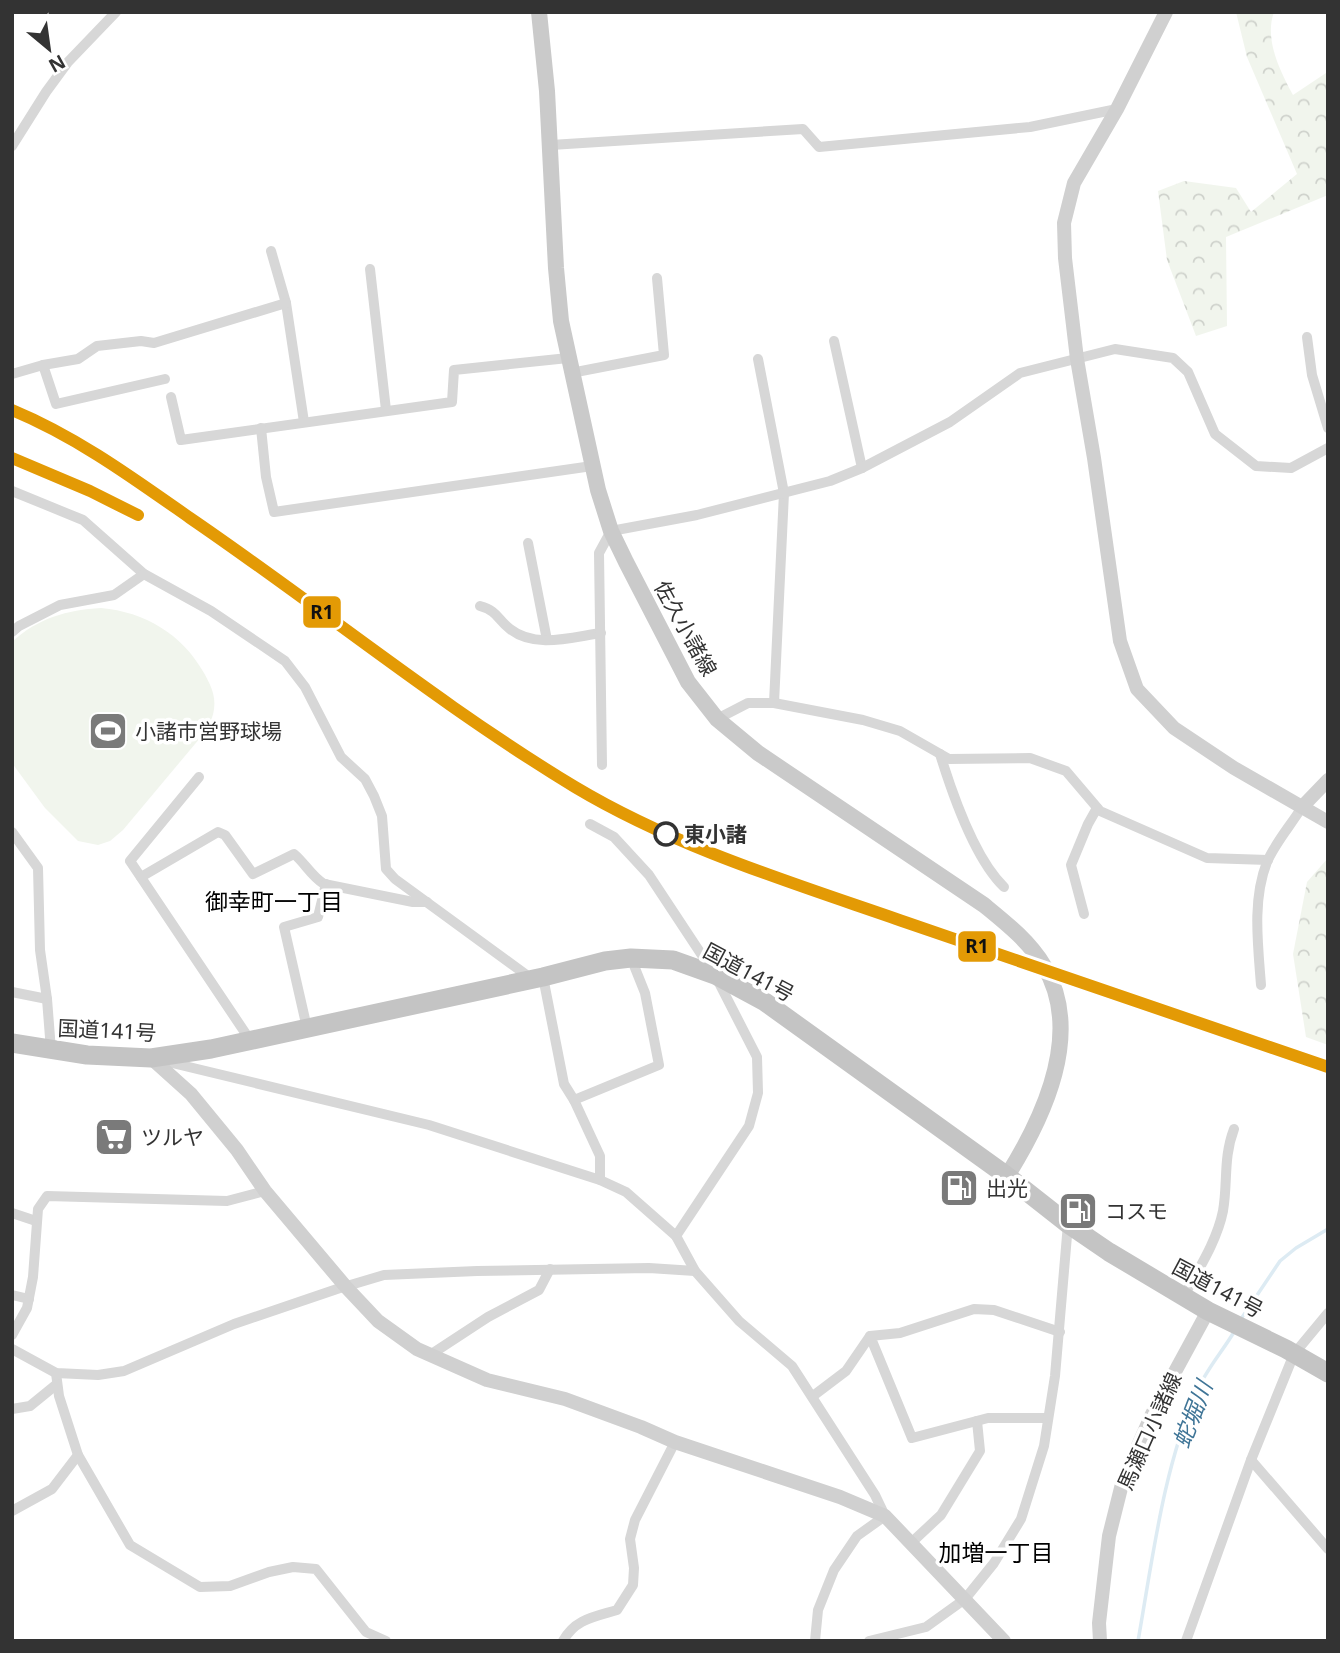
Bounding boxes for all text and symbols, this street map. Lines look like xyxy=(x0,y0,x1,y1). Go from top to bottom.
north arrow xyxy=(14,14,84,84)
text: N xyxy=(44,49,70,79)
street label: 佐久小諸線 xyxy=(648,575,724,681)
line badge: R1 xyxy=(302,595,342,629)
text: R1 xyxy=(310,599,334,625)
sports icon: 小諸市営野球場 xyxy=(87,710,129,752)
place label: 小諸市営野球場 xyxy=(135,717,282,745)
place label: 東小諸 xyxy=(684,820,747,848)
marker: 東小諸 xyxy=(654,822,678,846)
district label: 御幸町一丁目 xyxy=(205,885,343,917)
line badge: R1 xyxy=(957,930,997,963)
text: R1 xyxy=(965,933,989,959)
street label: 国道141号 xyxy=(699,936,799,1008)
street label: 国道141号 xyxy=(57,1013,157,1047)
supermarket icon: ツルヤ xyxy=(93,1116,135,1158)
place label: ツルヤ xyxy=(141,1123,204,1151)
fuel station icon: 出光 xyxy=(938,1167,980,1209)
place label: 出光 xyxy=(986,1174,1028,1202)
fuel station icon: コスモ xyxy=(1057,1190,1099,1232)
place label: コスモ xyxy=(1105,1197,1168,1225)
street label: 国道141号 xyxy=(1168,1252,1268,1324)
street label: 馬瀬口小諸線 xyxy=(1111,1368,1187,1494)
water label: 蛇堀川 xyxy=(1165,1373,1220,1452)
district label: 加増一丁目 xyxy=(939,1536,1054,1568)

